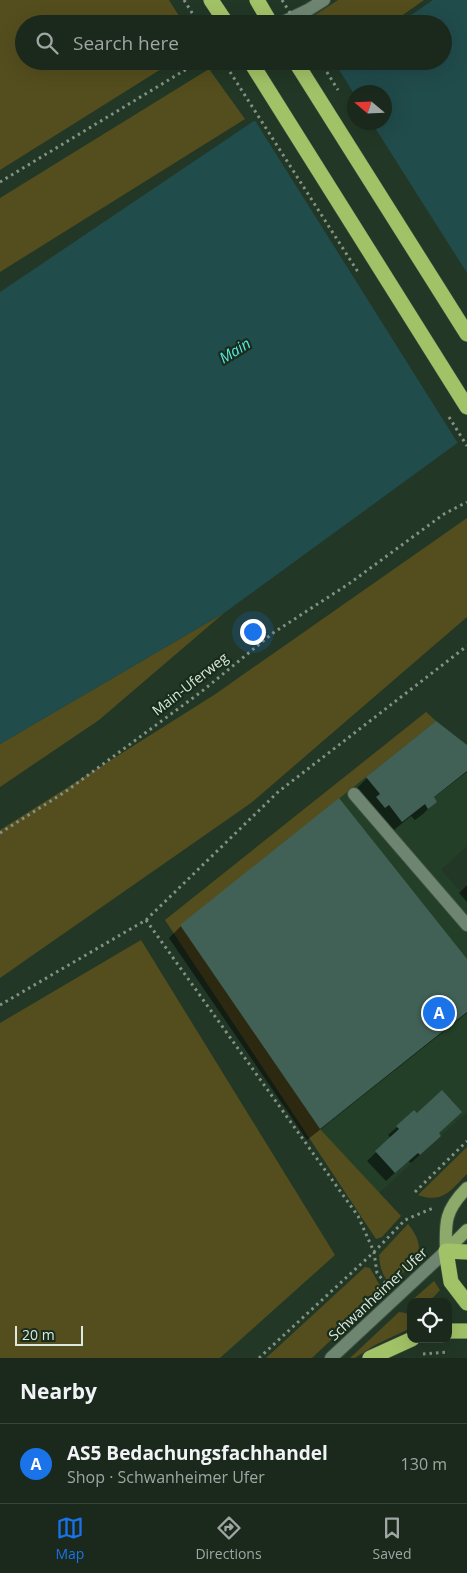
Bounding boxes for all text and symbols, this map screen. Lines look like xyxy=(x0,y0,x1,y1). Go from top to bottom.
search box xyxy=(15,15,452,70)
icon: search xyxy=(33,29,61,57)
text: Search here xyxy=(73,30,179,56)
north arrow xyxy=(347,85,392,130)
water label: Main xyxy=(215,333,254,368)
your location xyxy=(240,619,266,645)
street label: Main-Uferweg xyxy=(148,648,232,719)
pin: A xyxy=(423,994,455,1032)
street label: Schwanheimer Ufer xyxy=(324,1243,431,1345)
map controls xyxy=(407,1298,452,1343)
button: locate xyxy=(407,1298,452,1343)
scale bar xyxy=(15,1323,82,1346)
text: 20 m xyxy=(22,1325,55,1344)
text: Nearby xyxy=(20,1377,97,1405)
text: AS5 Bedachungsfachhandel xyxy=(67,1440,328,1466)
text: A xyxy=(30,1453,42,1475)
text: 130 m xyxy=(401,1453,447,1475)
text: Shop · Schwanheimer Ufer xyxy=(67,1466,265,1488)
tab: Map xyxy=(55,1514,84,1563)
tab: Directions xyxy=(195,1514,262,1563)
tab: Saved xyxy=(373,1514,411,1563)

